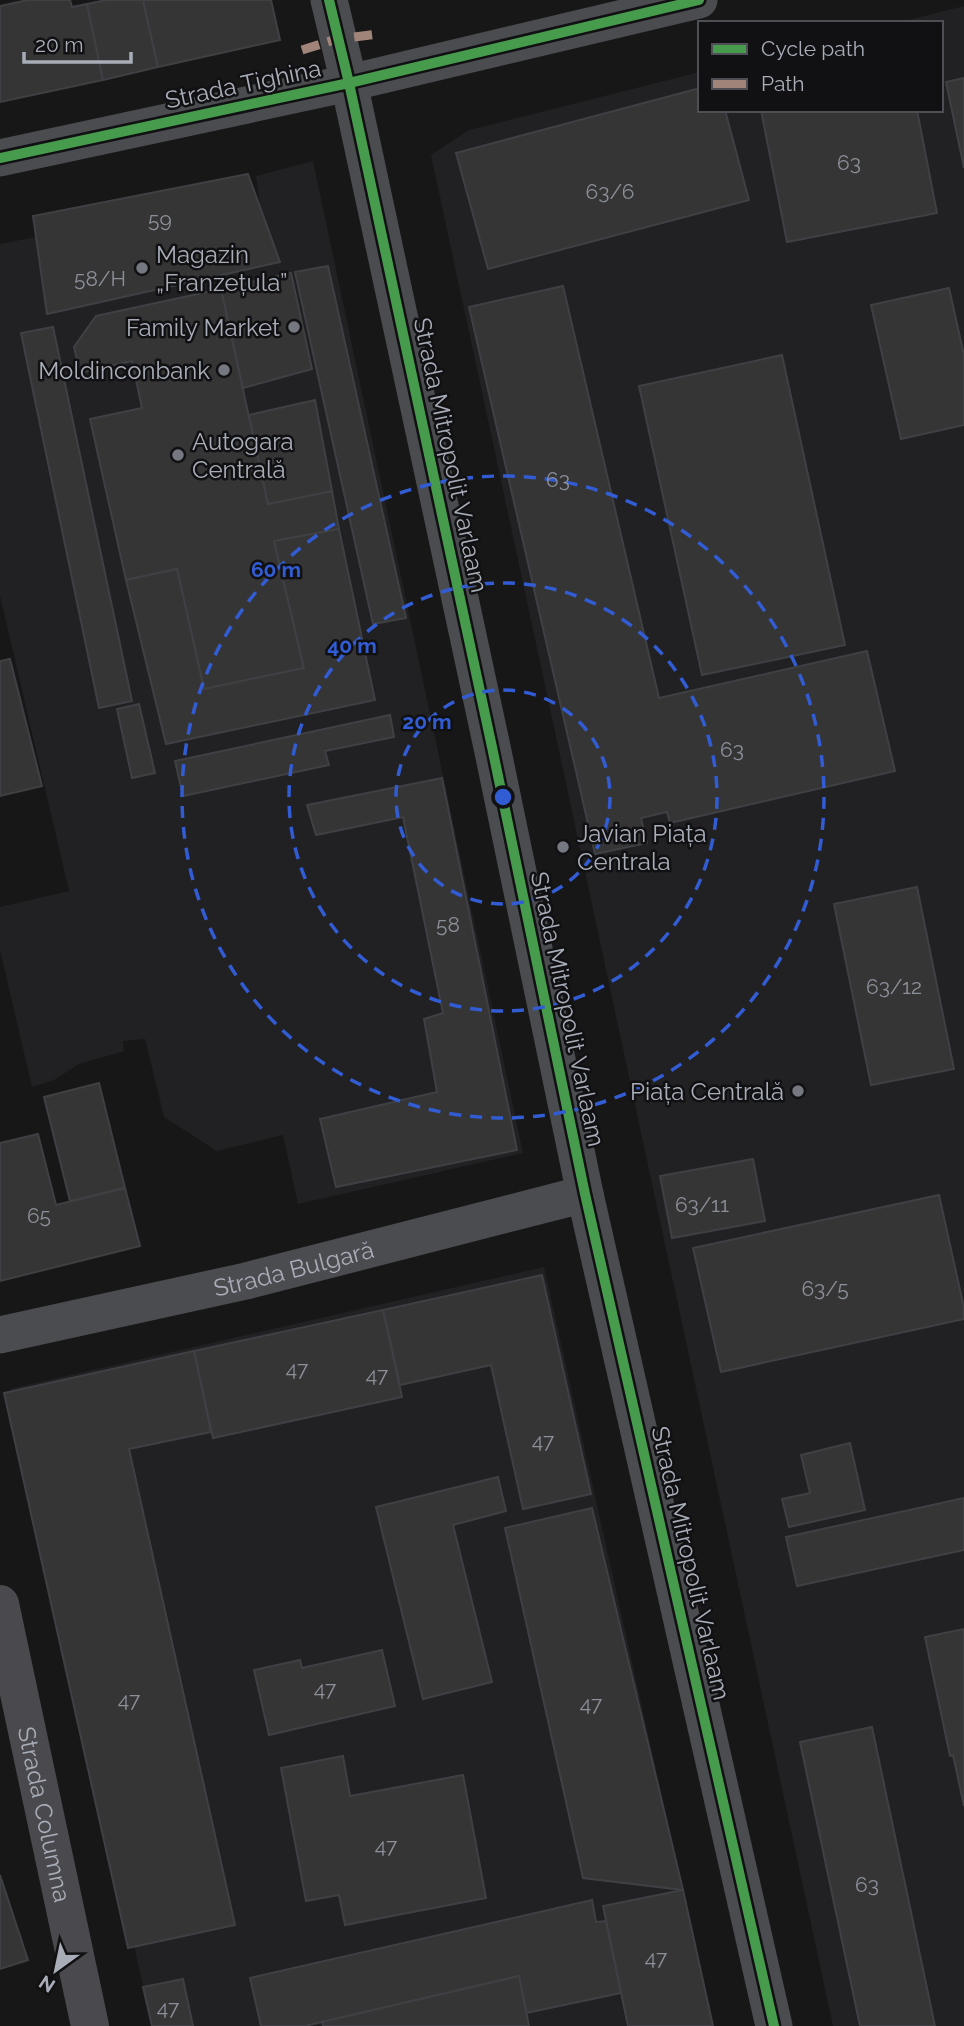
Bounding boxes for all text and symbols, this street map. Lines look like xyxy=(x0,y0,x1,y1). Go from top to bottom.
scale bar xyxy=(24,21,131,65)
legend xyxy=(698,21,943,112)
text: 20 m xyxy=(35,32,83,57)
text: Cycle path xyxy=(761,36,865,61)
street label: Strada Tighina xyxy=(163,53,323,115)
text: Path xyxy=(761,71,805,96)
house number: 63 xyxy=(837,150,861,175)
house number: 63/6 xyxy=(586,179,634,204)
house number: 59 xyxy=(148,207,172,232)
place label: Magazin „Franzețula” xyxy=(156,240,287,297)
marker: Magazin „Franzețula” xyxy=(134,260,150,276)
house number: 58/H xyxy=(74,266,126,291)
place label: Family Market xyxy=(126,313,280,342)
street label: Strada Mitropolit Varlaam xyxy=(408,315,494,595)
marker: Family Market xyxy=(286,319,302,335)
place label: Moldinconbank xyxy=(38,356,210,385)
marker: Moldinconbank xyxy=(216,362,232,378)
place label: Autogara Centrală xyxy=(192,427,294,484)
marker: Autogara Centrală xyxy=(170,447,186,463)
house number: 63 xyxy=(546,467,570,492)
text: 60 m xyxy=(251,557,301,582)
text: 40 m xyxy=(327,633,377,658)
text: 20 m xyxy=(402,709,452,734)
house number: 63 xyxy=(720,737,744,762)
centre of rings xyxy=(491,785,515,809)
place label: Javian Piața Centrala xyxy=(577,819,707,876)
marker: Javian Piața Centrala xyxy=(555,839,571,855)
street label: Strada Mitropolit Varlaam xyxy=(525,869,611,1149)
house number: 58 xyxy=(436,912,460,937)
house number: 63/12 xyxy=(866,974,922,999)
place label: Piața Centrală xyxy=(630,1077,784,1106)
marker: Piața Centrală xyxy=(790,1083,806,1099)
house number: 63/11 xyxy=(675,1192,729,1217)
house number: 65 xyxy=(27,1203,51,1228)
street label: Strada Bulgară xyxy=(211,1234,377,1302)
house number: 63/5 xyxy=(801,1276,849,1301)
house number: 47 xyxy=(286,1356,309,1381)
house number: 47 xyxy=(366,1362,389,1387)
street label: Strada Mitropolit Varlaam xyxy=(645,1423,737,1703)
house number: 47 xyxy=(532,1428,555,1453)
house number: 47 xyxy=(314,1676,337,1701)
house number: 47 xyxy=(118,1687,141,1712)
house number: 47 xyxy=(580,1691,603,1716)
street label: Strada Columna xyxy=(12,1724,78,1905)
house number: 47 xyxy=(375,1833,398,1858)
house number: 63 xyxy=(855,1872,879,1897)
north arrow xyxy=(21,1935,91,2005)
house number: 47 xyxy=(645,1945,668,1970)
text: N xyxy=(35,1971,59,1997)
house number: 47 xyxy=(157,1995,180,2020)

